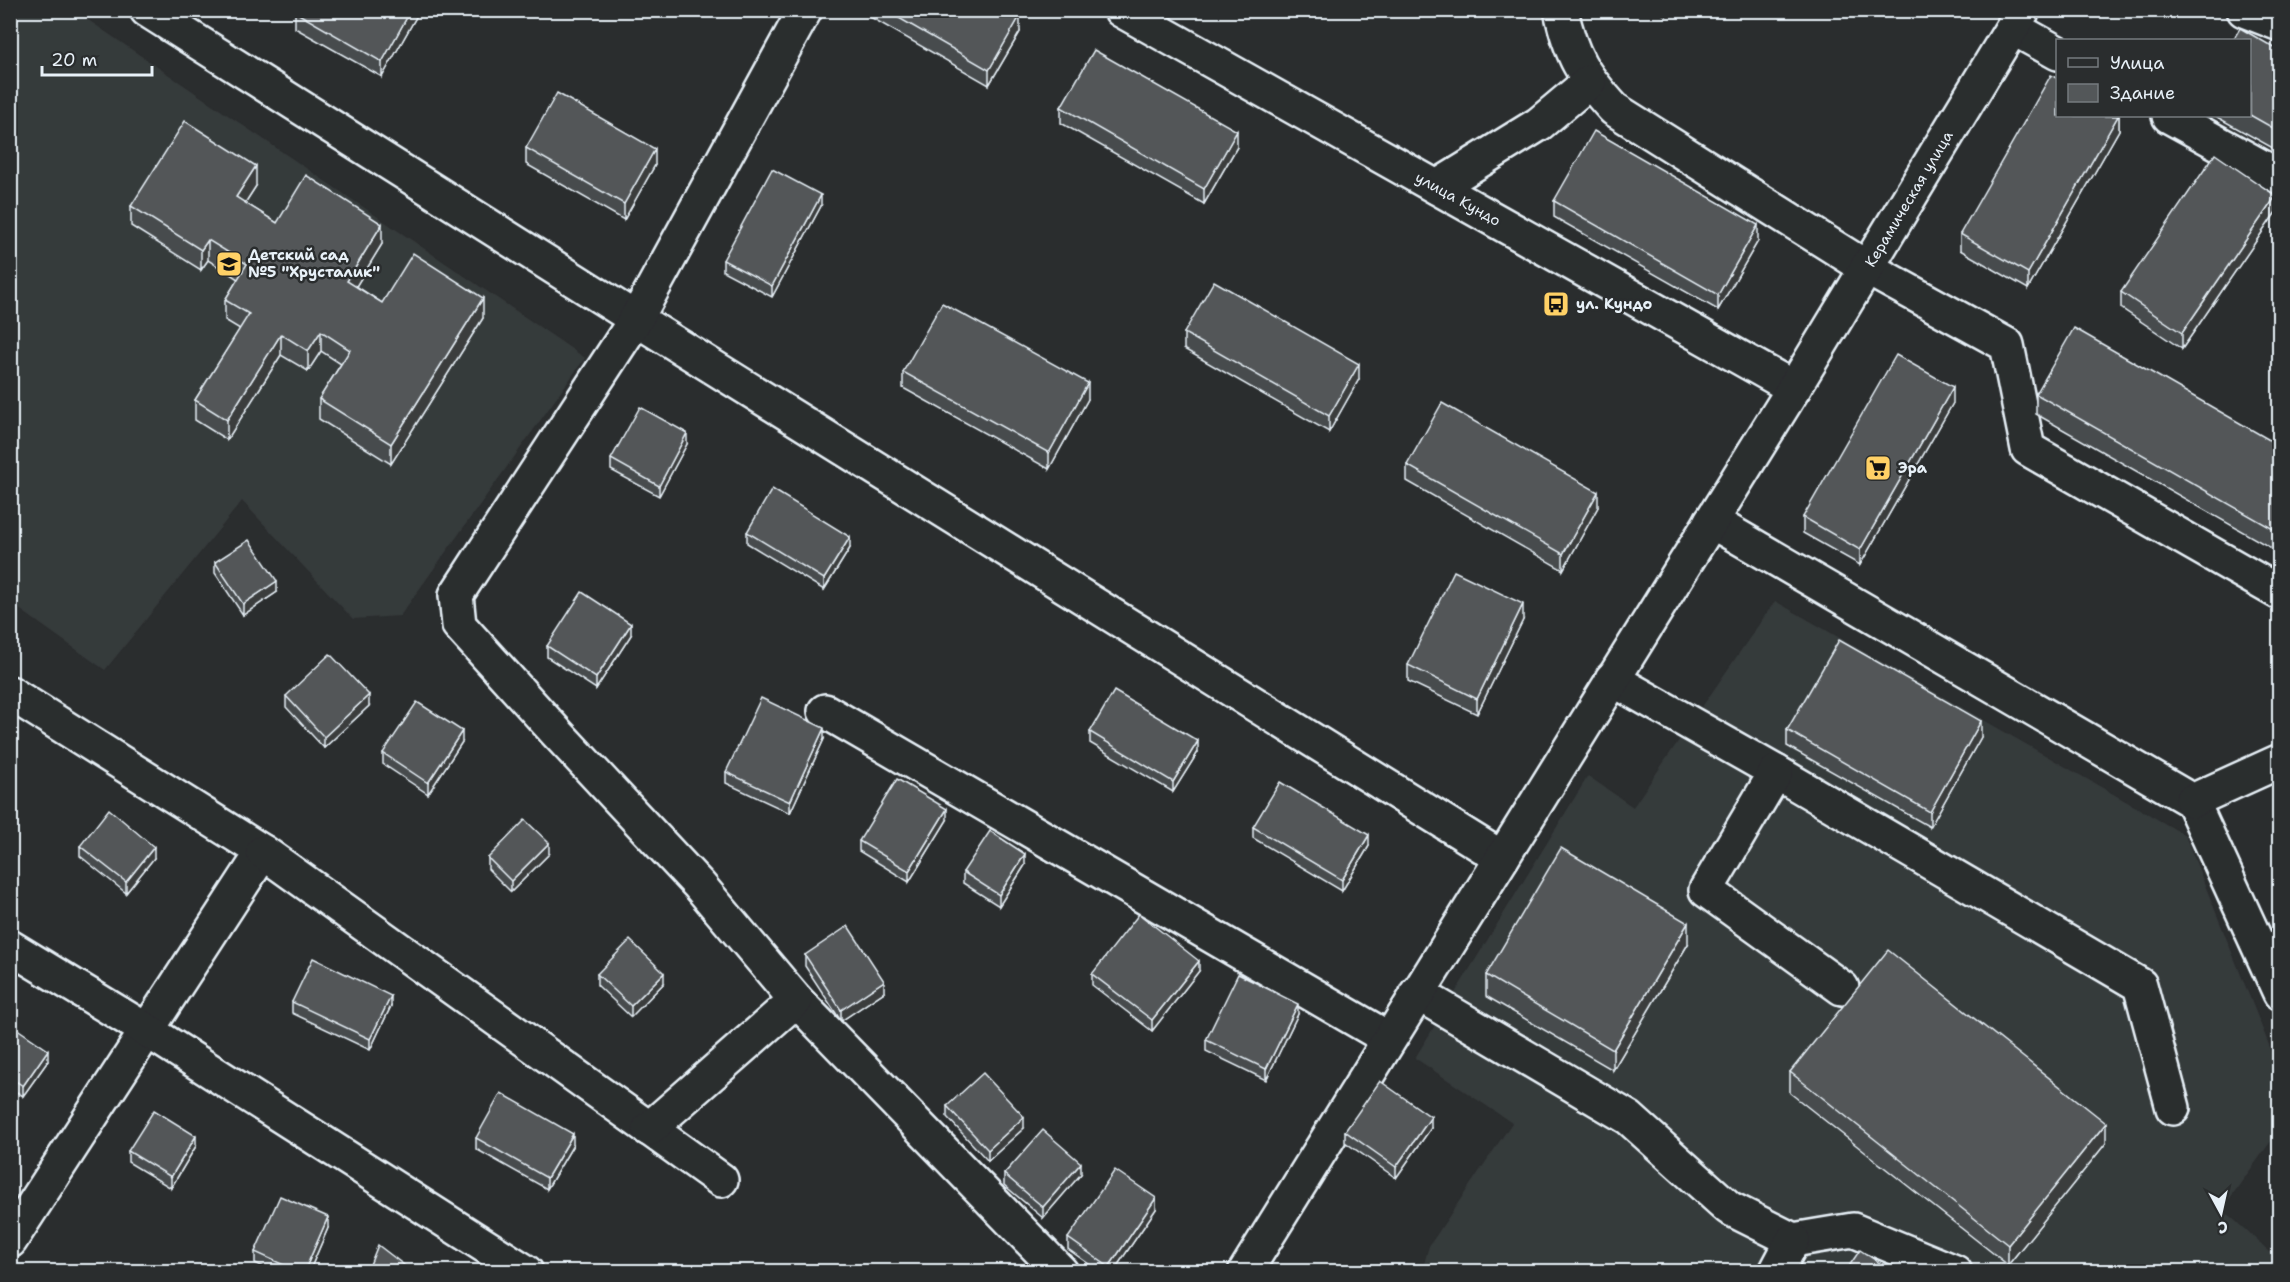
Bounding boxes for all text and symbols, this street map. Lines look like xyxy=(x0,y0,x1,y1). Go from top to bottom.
scale bar xyxy=(42,39,152,77)
legend xyxy=(2056,39,2251,117)
text: 20 m xyxy=(51,48,97,72)
text: Улица xyxy=(2110,51,2164,75)
text: Здание xyxy=(2110,81,2175,105)
street label: Керамическая улица xyxy=(1860,127,1958,271)
street label: улица Кундо xyxy=(1412,167,1504,231)
place label: Детский сад №5 "Хрусталик" xyxy=(248,245,380,282)
school or university icon: Детский сад №5 "Хрусталик" xyxy=(214,249,244,279)
bus stop icon: ул. Кундо xyxy=(1541,289,1571,319)
place label: ул. Кундо xyxy=(1576,294,1653,314)
supermarket icon: Эра xyxy=(1863,453,1893,483)
place label: Эра xyxy=(1898,458,1928,478)
north arrow xyxy=(2191,1183,2251,1243)
text: С xyxy=(2217,1216,2229,1238)

